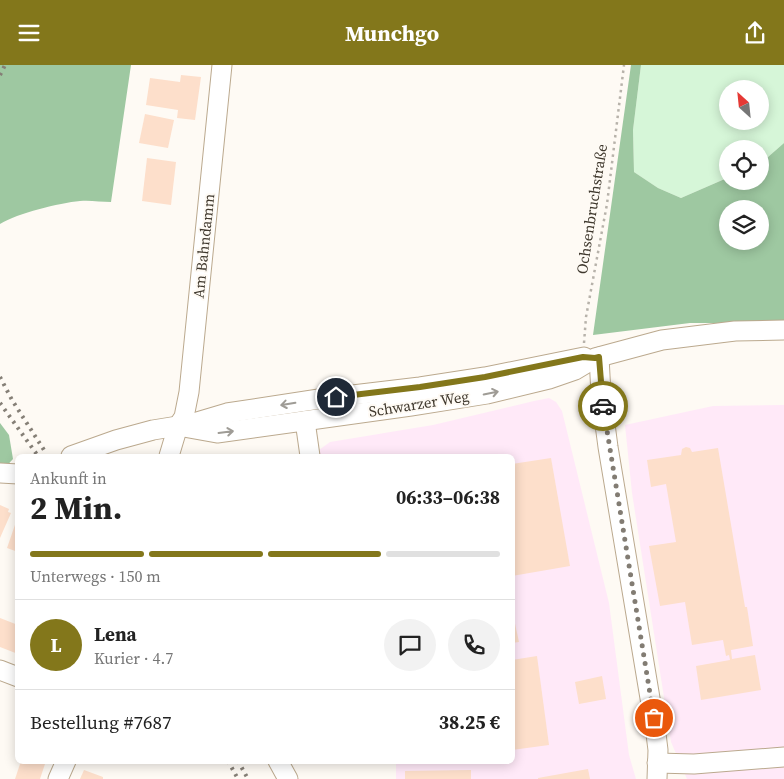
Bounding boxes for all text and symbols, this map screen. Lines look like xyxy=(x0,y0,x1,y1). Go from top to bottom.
text: Munchgo xyxy=(345,18,439,48)
icon: menu xyxy=(15,19,43,47)
icon: share xyxy=(741,19,769,47)
north arrow xyxy=(719,80,769,130)
map controls xyxy=(719,80,769,250)
button: locate xyxy=(719,140,769,190)
street label: Ochsenbruchstraße xyxy=(571,142,612,276)
street label: Am Bahndamm xyxy=(188,192,219,299)
button: layers xyxy=(719,200,769,250)
pin xyxy=(315,376,357,418)
courier xyxy=(578,381,628,431)
icon: home xyxy=(322,383,350,411)
street label: Schwarzer Weg xyxy=(367,385,471,422)
one-way arrow xyxy=(482,388,498,397)
icon: car xyxy=(589,392,617,420)
one-way arrow xyxy=(280,399,296,409)
one-way arrow xyxy=(218,427,234,437)
text: Ankunft in xyxy=(30,467,107,489)
text: 06:33–06:38 xyxy=(396,484,500,510)
text: 2 Min. xyxy=(30,486,122,530)
text: Unterwegs · 150 m xyxy=(30,565,161,587)
button: chat xyxy=(384,619,436,671)
button: phone xyxy=(448,619,500,671)
text: Lena xyxy=(94,621,137,647)
text: L xyxy=(50,632,62,658)
text: Kurier · 4.7 xyxy=(94,647,173,669)
pin xyxy=(633,697,675,739)
icon: bag xyxy=(640,704,668,732)
text: Bestellung #7687 xyxy=(30,709,172,735)
text: 38.25 € xyxy=(439,709,500,735)

